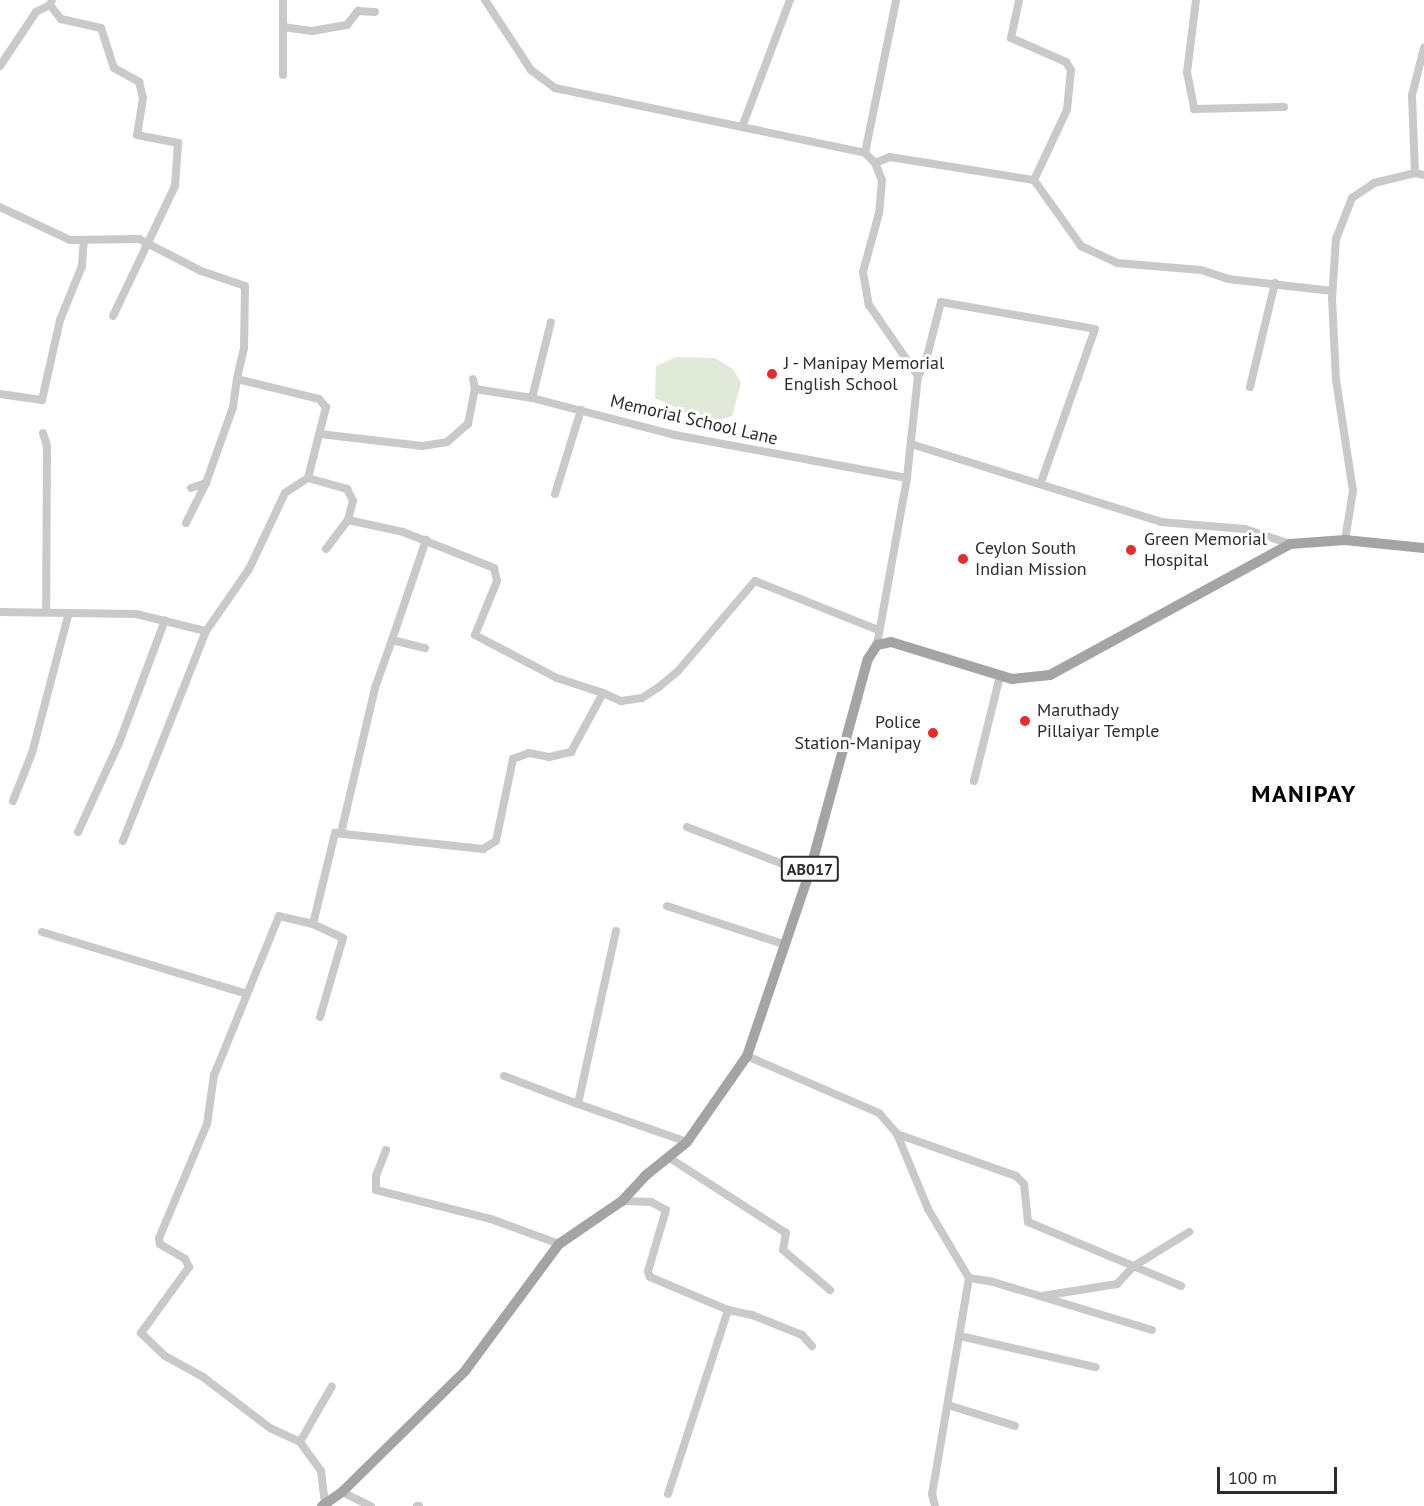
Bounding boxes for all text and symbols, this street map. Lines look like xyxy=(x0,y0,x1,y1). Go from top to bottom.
place label: J - Manipay Memorial English School xyxy=(784,353,948,395)
marker: J - Manipay Memorial English School xyxy=(765,367,779,381)
street label: Memorial School Lane xyxy=(608,390,780,450)
place label: Green Memorial Hospital xyxy=(1144,529,1267,572)
place label: Ceylon South Indian Mission xyxy=(975,538,1087,580)
marker: Green Memorial Hospital xyxy=(1122,541,1140,559)
marker: Ceylon South Indian Mission xyxy=(956,552,970,566)
place label: Maruthady Pillaiyar Temple xyxy=(1037,700,1160,742)
place label: Police Station-Manipay xyxy=(795,712,921,754)
marker: Maruthady Pillaiyar Temple xyxy=(1018,714,1032,728)
marker: Police Station-Manipay xyxy=(926,726,940,740)
district label: MANIPAY xyxy=(1251,780,1357,808)
road number: AB017 xyxy=(780,856,840,882)
scale bar xyxy=(1220,1455,1340,1493)
text: 100 m xyxy=(1228,1466,1277,1489)

